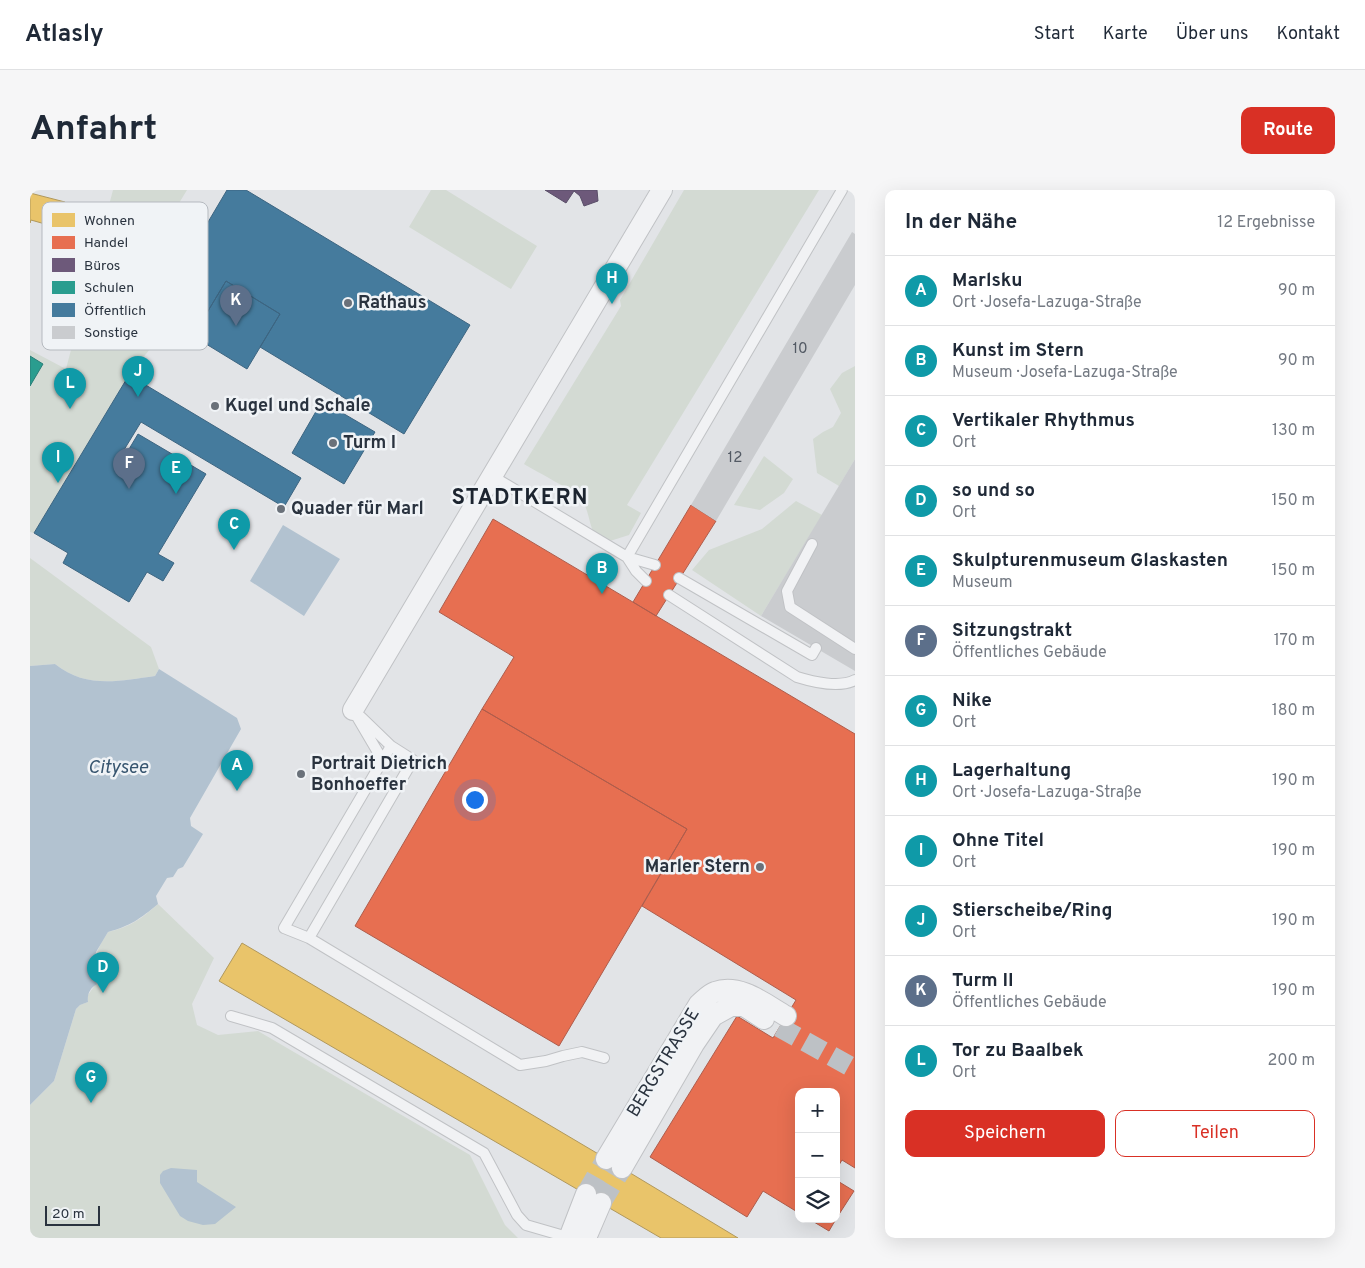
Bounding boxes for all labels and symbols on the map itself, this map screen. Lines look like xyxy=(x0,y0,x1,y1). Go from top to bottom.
legend xyxy=(42,202,208,350)
text: Wohnen xyxy=(84,213,135,230)
text: Handel xyxy=(84,235,128,252)
text: Büros xyxy=(84,258,120,275)
pin: H xyxy=(596,263,628,304)
text: Schulen xyxy=(84,280,134,297)
pin: K xyxy=(220,285,252,326)
place label: Rathaus xyxy=(358,292,427,315)
marker: Rathaus xyxy=(342,297,354,309)
text: Öffentlich xyxy=(84,302,146,320)
text: Sonstige xyxy=(84,325,138,342)
house number: 10 xyxy=(792,340,808,359)
pin: J xyxy=(122,356,154,397)
pin: L xyxy=(54,368,86,409)
place label: Kugel und Schale xyxy=(225,395,371,418)
marker: Kugel und Schale xyxy=(209,400,221,412)
place label: Turm I xyxy=(343,432,396,455)
marker: Turm I xyxy=(327,437,339,449)
pin: I xyxy=(42,442,74,483)
pin: F xyxy=(113,448,145,489)
house number: 12 xyxy=(728,449,742,468)
pin: E xyxy=(160,453,192,494)
district label: STADTKERN xyxy=(452,485,588,512)
place label: Quader für Marl xyxy=(291,498,424,521)
marker: Quader für Marl xyxy=(275,503,287,515)
pin: C xyxy=(218,509,250,550)
pin: B xyxy=(586,553,618,594)
pin: A xyxy=(221,750,253,791)
place label: Portrait Dietrich Bonhoeffer xyxy=(311,753,447,797)
water label: Citysee xyxy=(88,756,148,780)
marker: Portrait Dietrich Bonhoeffer xyxy=(295,768,307,780)
your location xyxy=(462,787,488,813)
place label: Marler Stern xyxy=(645,856,750,879)
marker: Marler Stern xyxy=(754,861,766,873)
pin: D xyxy=(87,952,119,993)
street label: BERGSTRASSE xyxy=(622,1004,706,1122)
pin: G xyxy=(75,1062,107,1103)
scale bar xyxy=(45,1203,100,1226)

